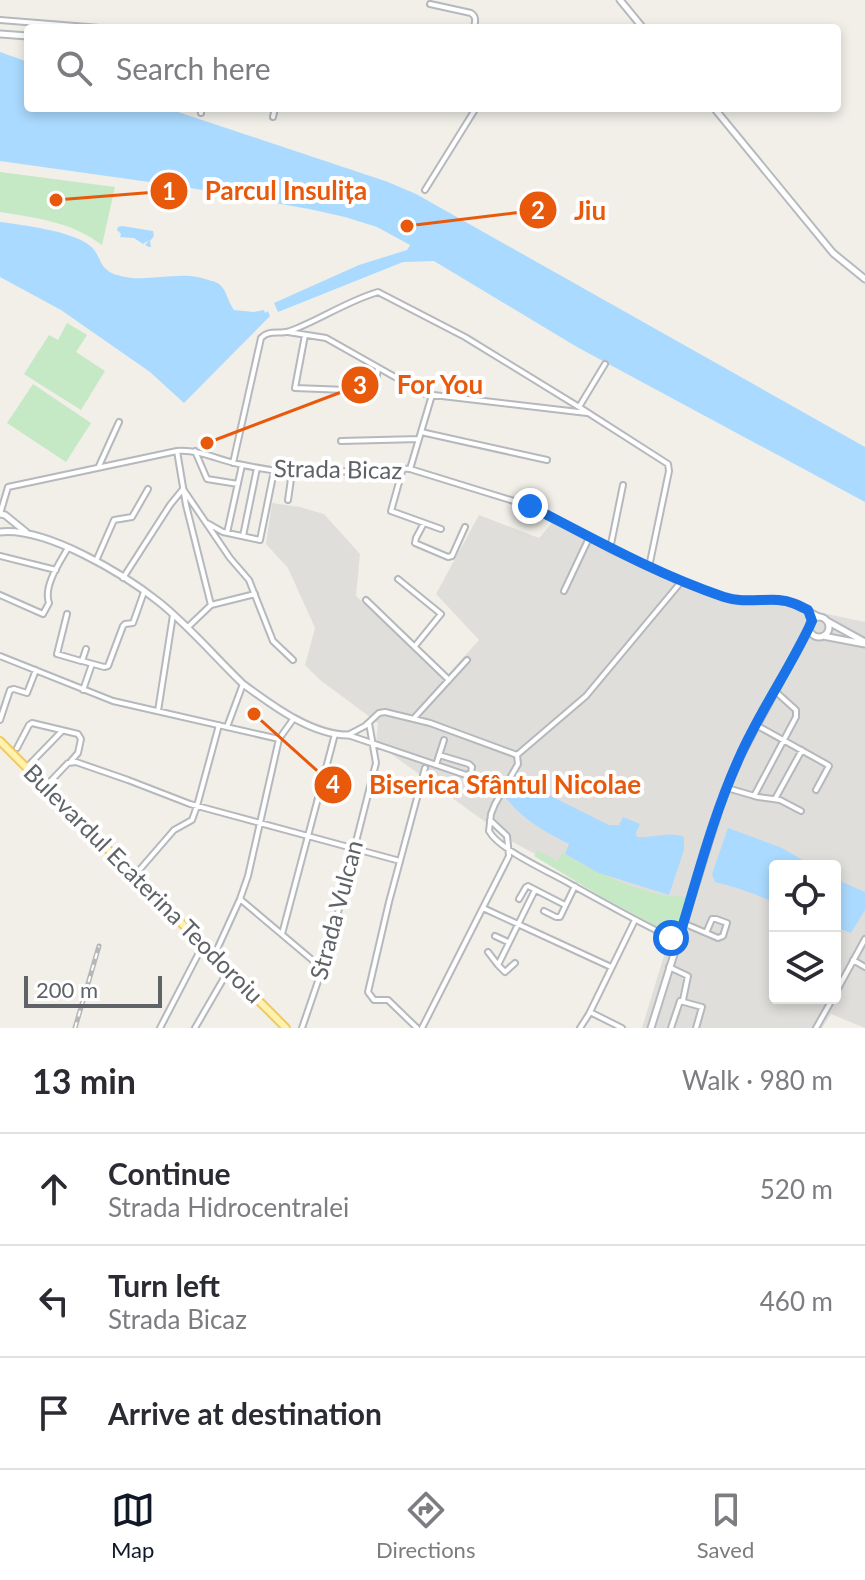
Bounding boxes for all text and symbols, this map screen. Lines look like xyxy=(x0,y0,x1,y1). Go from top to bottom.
search box xyxy=(24,24,841,112)
icon: search xyxy=(52,46,96,90)
text: Search here xyxy=(116,50,271,86)
callout: Parcul Insulița xyxy=(149,166,383,216)
text: Parcul Insulița xyxy=(205,174,367,206)
text: 1 xyxy=(162,176,176,205)
callout: Jiu xyxy=(518,185,622,235)
text: Jiu xyxy=(574,194,606,226)
text: 2 xyxy=(531,195,545,224)
callout: For You xyxy=(340,360,500,410)
text: For You xyxy=(397,368,483,400)
text: 3 xyxy=(353,370,367,399)
street label: Strada Bicaz xyxy=(274,453,403,484)
route end xyxy=(512,488,548,524)
street label: Bulevardul Ecaterina Teodoroiu xyxy=(18,757,270,1009)
callout: Biserica Sfântul Nicolae xyxy=(313,760,658,810)
text: Biserica Sfântul Nicolae xyxy=(369,768,641,800)
text: 4 xyxy=(326,769,340,798)
street label: Strada Vulcan xyxy=(303,837,368,982)
map controls xyxy=(769,860,841,1004)
button: locate xyxy=(769,860,841,932)
route start xyxy=(653,920,689,956)
button: layers xyxy=(769,932,841,1004)
scale bar xyxy=(24,972,162,1008)
text: 200 m xyxy=(36,976,98,1003)
text: 13 min xyxy=(32,1060,136,1101)
text: Walk · 980 m xyxy=(682,1064,833,1096)
text: Continue xyxy=(108,1155,231,1191)
icon: ahead xyxy=(32,1167,76,1211)
text: 520 m xyxy=(760,1173,833,1205)
text: Strada Hidrocentralei xyxy=(108,1191,349,1223)
text: Turn left xyxy=(108,1267,220,1303)
icon: left xyxy=(32,1279,76,1323)
text: 460 m xyxy=(760,1285,833,1317)
text: Strada Bicaz xyxy=(108,1303,247,1335)
icon: arrive xyxy=(32,1391,76,1435)
text: Arrive at destination xyxy=(108,1395,382,1431)
tab: Map xyxy=(111,1488,155,1563)
tab: Directions xyxy=(376,1488,475,1563)
tab: Saved xyxy=(697,1488,754,1563)

